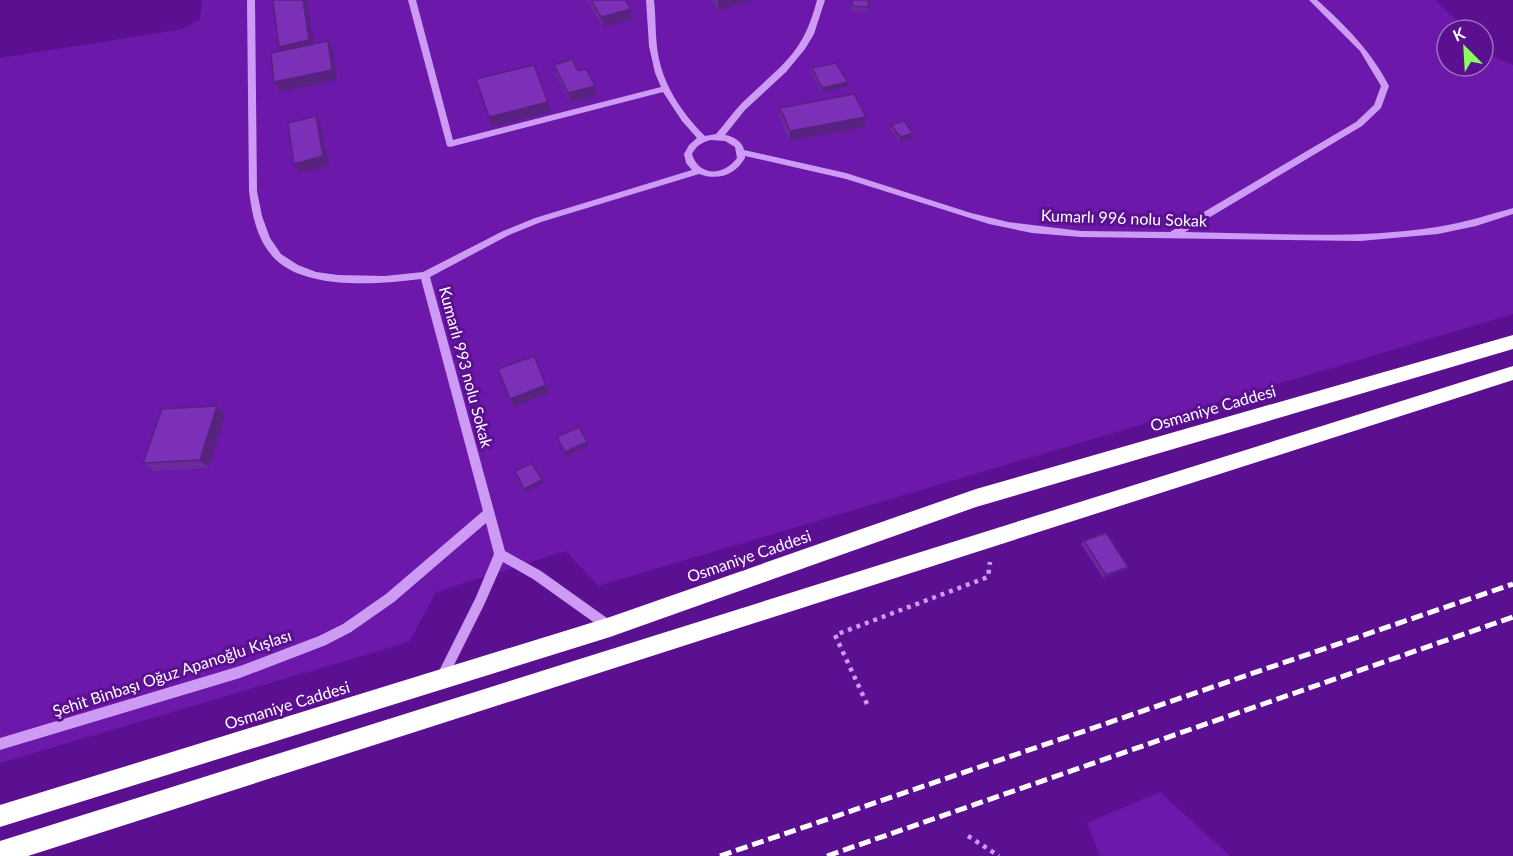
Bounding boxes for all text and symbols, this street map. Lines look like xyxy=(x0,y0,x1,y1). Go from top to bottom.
north arrow xyxy=(1435,18,1495,78)
text: K xyxy=(1450,23,1469,45)
street label: Kumarlı 996 nolu Sokak xyxy=(1041,205,1208,230)
street label: Kumarlı 993 nolu Sokak xyxy=(436,284,497,451)
street label: Osmaniye Caddesi xyxy=(1148,380,1278,435)
street label: Osmaniye Caddesi xyxy=(684,525,813,586)
street label: Şehit Binbaşı Oğuz Apanoğlu Kışlası xyxy=(50,625,294,720)
street label: Osmaniye Caddesi xyxy=(222,676,352,733)

